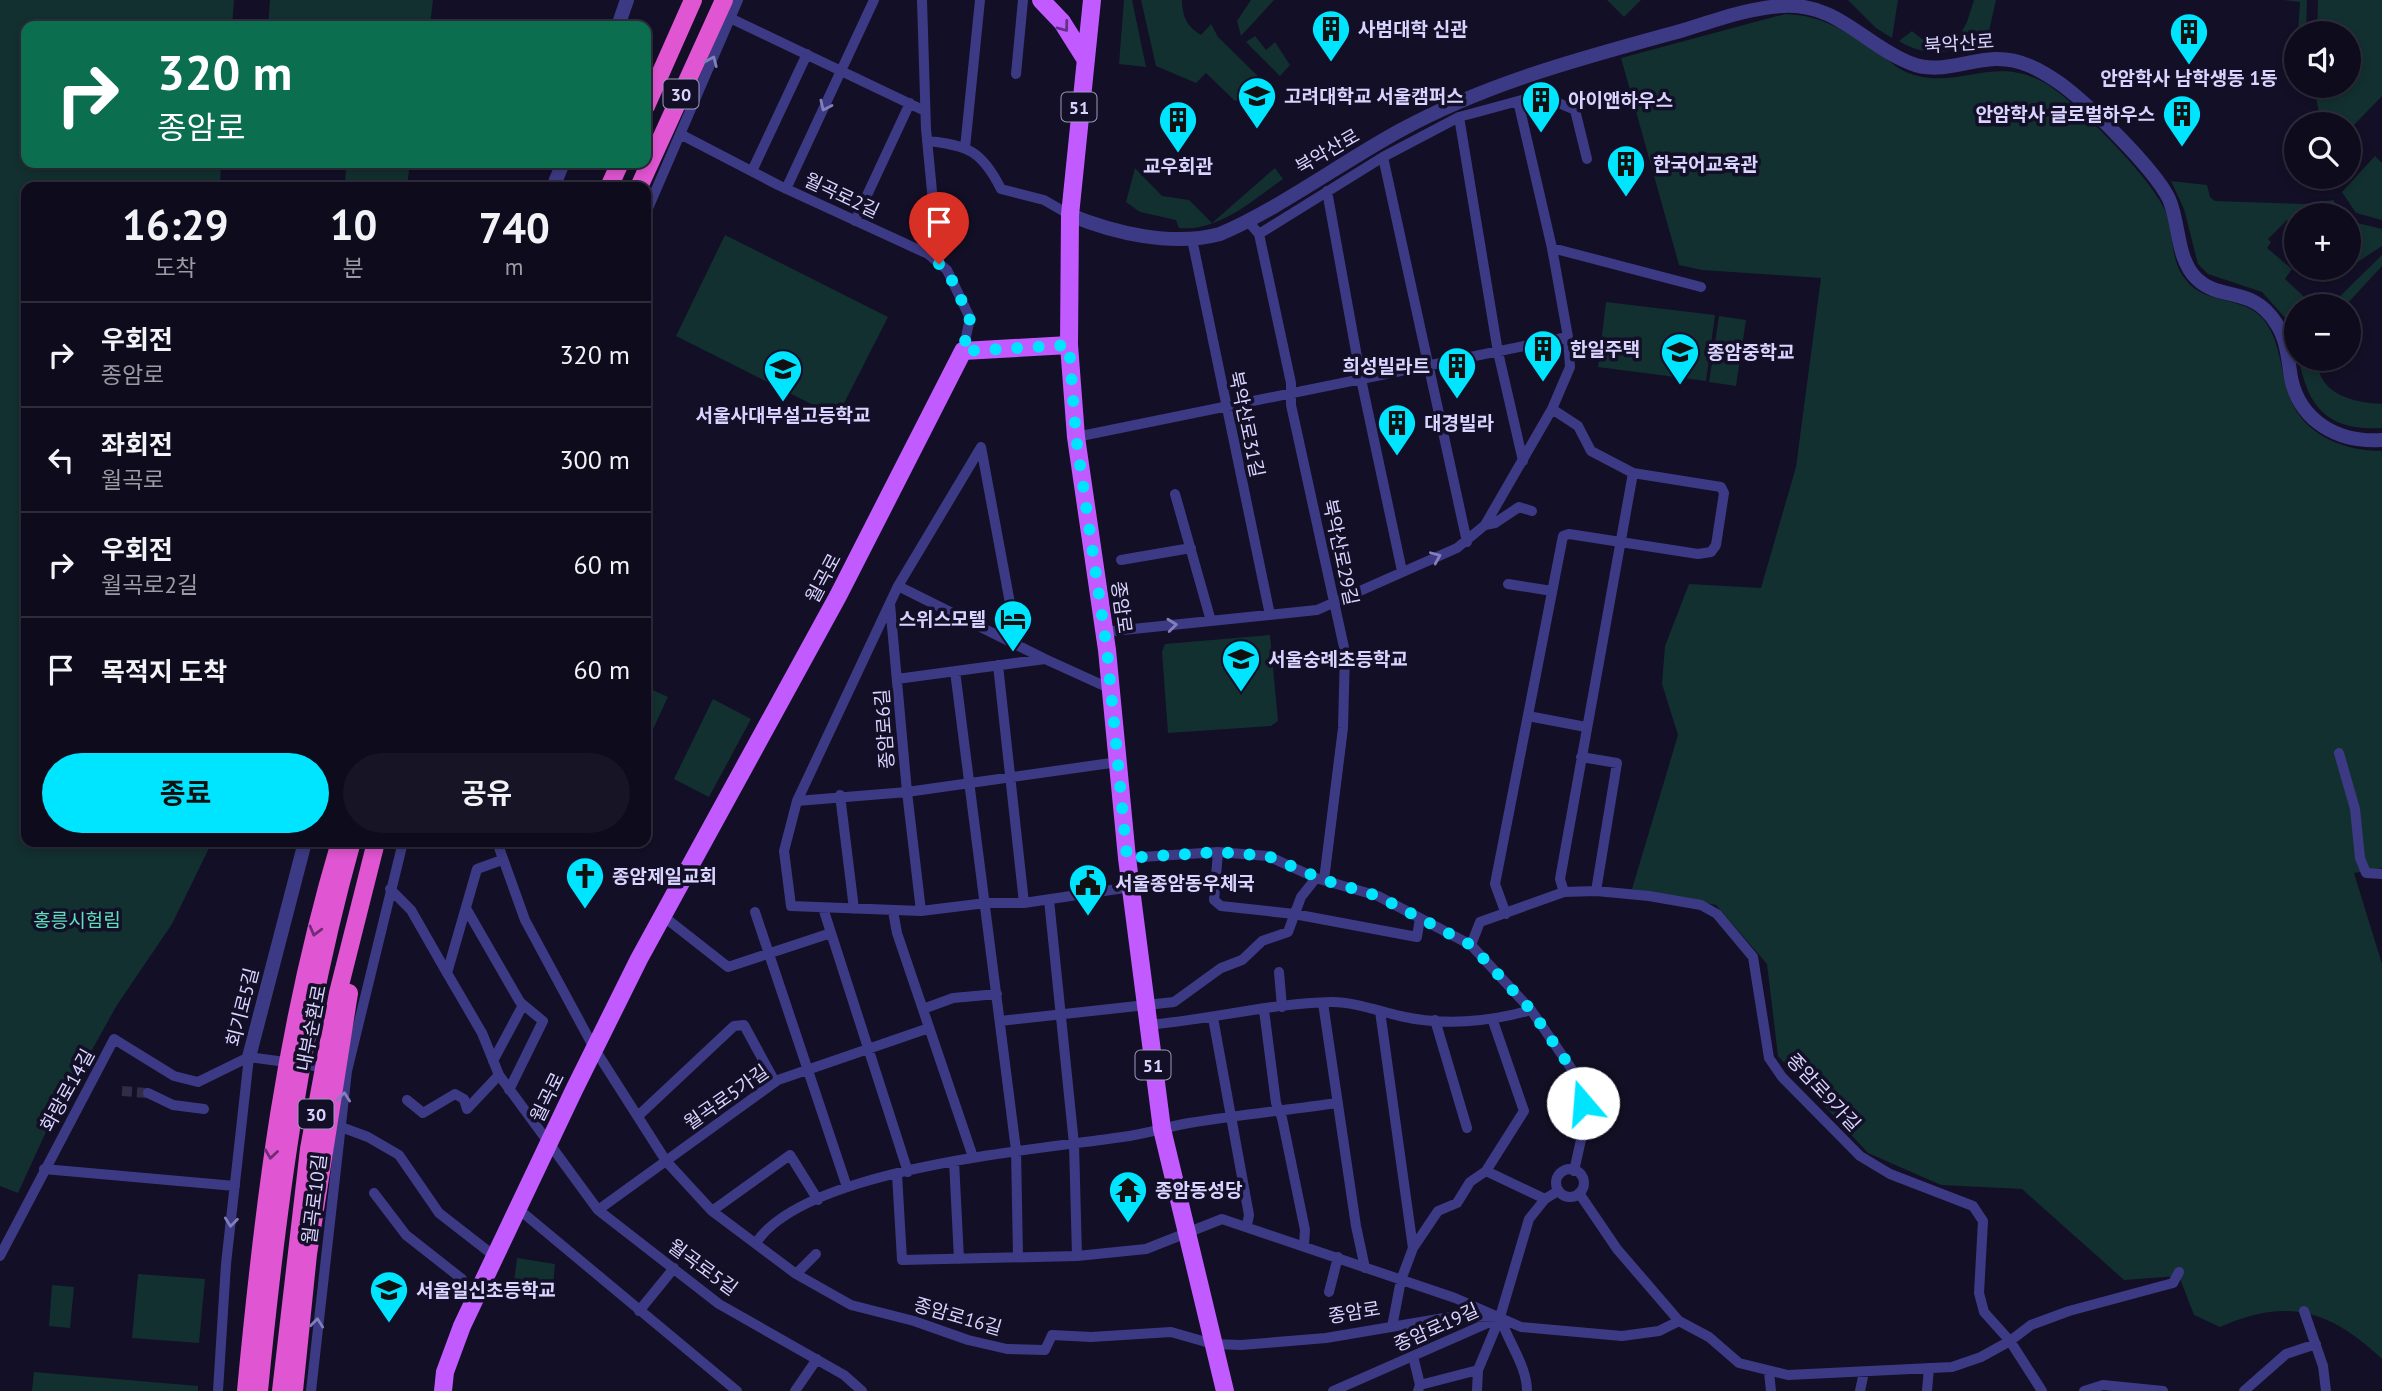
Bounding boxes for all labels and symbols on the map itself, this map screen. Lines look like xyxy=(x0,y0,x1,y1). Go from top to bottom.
building icon: 사범대학 신관 xyxy=(1310,8,1352,63)
building icon: 안암학사 남학생동 1동 xyxy=(2168,11,2210,66)
place label: 사범대학 신관 xyxy=(1358,17,1468,41)
one-way arrow xyxy=(1056,19,1068,32)
street label: 북악산로 xyxy=(1923,29,1995,57)
one-way arrow xyxy=(704,55,718,68)
place label: 안암학사 남학생동 1동 xyxy=(2100,66,2278,90)
school or university icon: 고려대학교 서울캠퍼스 xyxy=(1236,75,1278,130)
building icon: 아이앤하우스 xyxy=(1520,79,1562,134)
road number: 30 xyxy=(664,80,698,108)
place label: 고려대학교 서울캠퍼스 xyxy=(1284,84,1464,108)
place label: 아이앤하우스 xyxy=(1568,88,1673,112)
road number: 51 xyxy=(1062,92,1096,122)
building icon: 안암학사 글로벌하우스 xyxy=(2161,93,2203,148)
one-way arrow xyxy=(820,99,834,112)
building icon: 교우회관 xyxy=(1157,99,1199,154)
place label: 안암학사 글로벌하우스 xyxy=(1975,102,2155,126)
street label: 북악산로 xyxy=(1291,123,1363,179)
building icon: 한국어교육관 xyxy=(1605,143,1647,198)
place label: 한국어교육관 xyxy=(1653,152,1758,176)
place label: 교우회관 xyxy=(1143,154,1213,178)
street label: 월곡로2길 xyxy=(801,167,883,223)
pin xyxy=(909,192,969,264)
building icon: 한일주택 xyxy=(1522,328,1564,383)
school or university icon: 종암중학교 xyxy=(1659,331,1701,386)
place label: 한일주택 xyxy=(1570,337,1640,361)
place label: 종암중학교 xyxy=(1707,340,1794,364)
building icon: 희성빌라트 xyxy=(1436,345,1478,400)
school or university icon: 서울사대부설고등학교 xyxy=(762,348,804,403)
place label: 희성빌라트 xyxy=(1343,354,1430,378)
street label: 북악산로31길 xyxy=(1224,369,1270,479)
building icon: 대경빌라 xyxy=(1376,402,1418,457)
place label: 서울사대부설고등학교 xyxy=(696,403,870,427)
place label: 대경빌라 xyxy=(1424,411,1494,435)
street label: 북악산로29길 xyxy=(1318,497,1364,607)
street label: 월곡로 xyxy=(800,549,846,607)
one-way arrow xyxy=(1429,551,1441,565)
street label: 종암로 xyxy=(1106,579,1138,635)
hotel icon: 스위스모텔 xyxy=(992,598,1034,653)
place label: 스위스모텔 xyxy=(899,607,986,631)
one-way arrow xyxy=(1166,618,1178,633)
school or university icon: 서울숭례초등학교 xyxy=(1220,638,1262,693)
place label: 서울숭례초등학교 xyxy=(1268,647,1408,671)
street label: 종암로6길 xyxy=(869,688,899,770)
church icon: 종암제일교회 xyxy=(564,855,606,910)
public building icon: 서울종암동우체국 xyxy=(1067,862,1109,917)
place label: 종암제일교회 xyxy=(612,864,717,888)
place label: 서울종암동우체국 xyxy=(1115,871,1255,895)
park label: 홍릉시험림 xyxy=(33,908,121,932)
one-way arrow xyxy=(308,925,323,937)
street label: 회기로5길 xyxy=(221,965,263,1049)
street label: 내부순환로 xyxy=(291,983,331,1073)
street label: 화랑로14길 xyxy=(35,1045,99,1135)
street label: 종암로9가길 xyxy=(1782,1048,1866,1136)
road number: 51 xyxy=(1136,1050,1170,1080)
street label: 월곡로5가길 xyxy=(679,1059,773,1135)
position arrow xyxy=(1546,1066,1620,1140)
street label: 월곡로 xyxy=(525,1068,569,1126)
one-way arrow xyxy=(336,1091,351,1102)
road number: 30 xyxy=(298,1100,334,1128)
one-way arrow xyxy=(263,1148,278,1160)
street label: 월곡로10길 xyxy=(297,1153,331,1245)
temple icon: 종암동성당 xyxy=(1107,1169,1149,1224)
place label: 종암동성당 xyxy=(1155,1178,1243,1202)
one-way arrow xyxy=(224,1217,239,1228)
street label: 월곡로5길 xyxy=(663,1234,743,1300)
school or university icon: 서울일신초등학교 xyxy=(368,1269,410,1324)
place label: 서울일신초등학교 xyxy=(416,1278,556,1302)
street label: 종암로16길 xyxy=(911,1292,1005,1340)
street label: 종암로 xyxy=(1326,1296,1382,1328)
street label: 종암로19길 xyxy=(1390,1298,1482,1356)
one-way arrow xyxy=(310,1317,325,1329)

